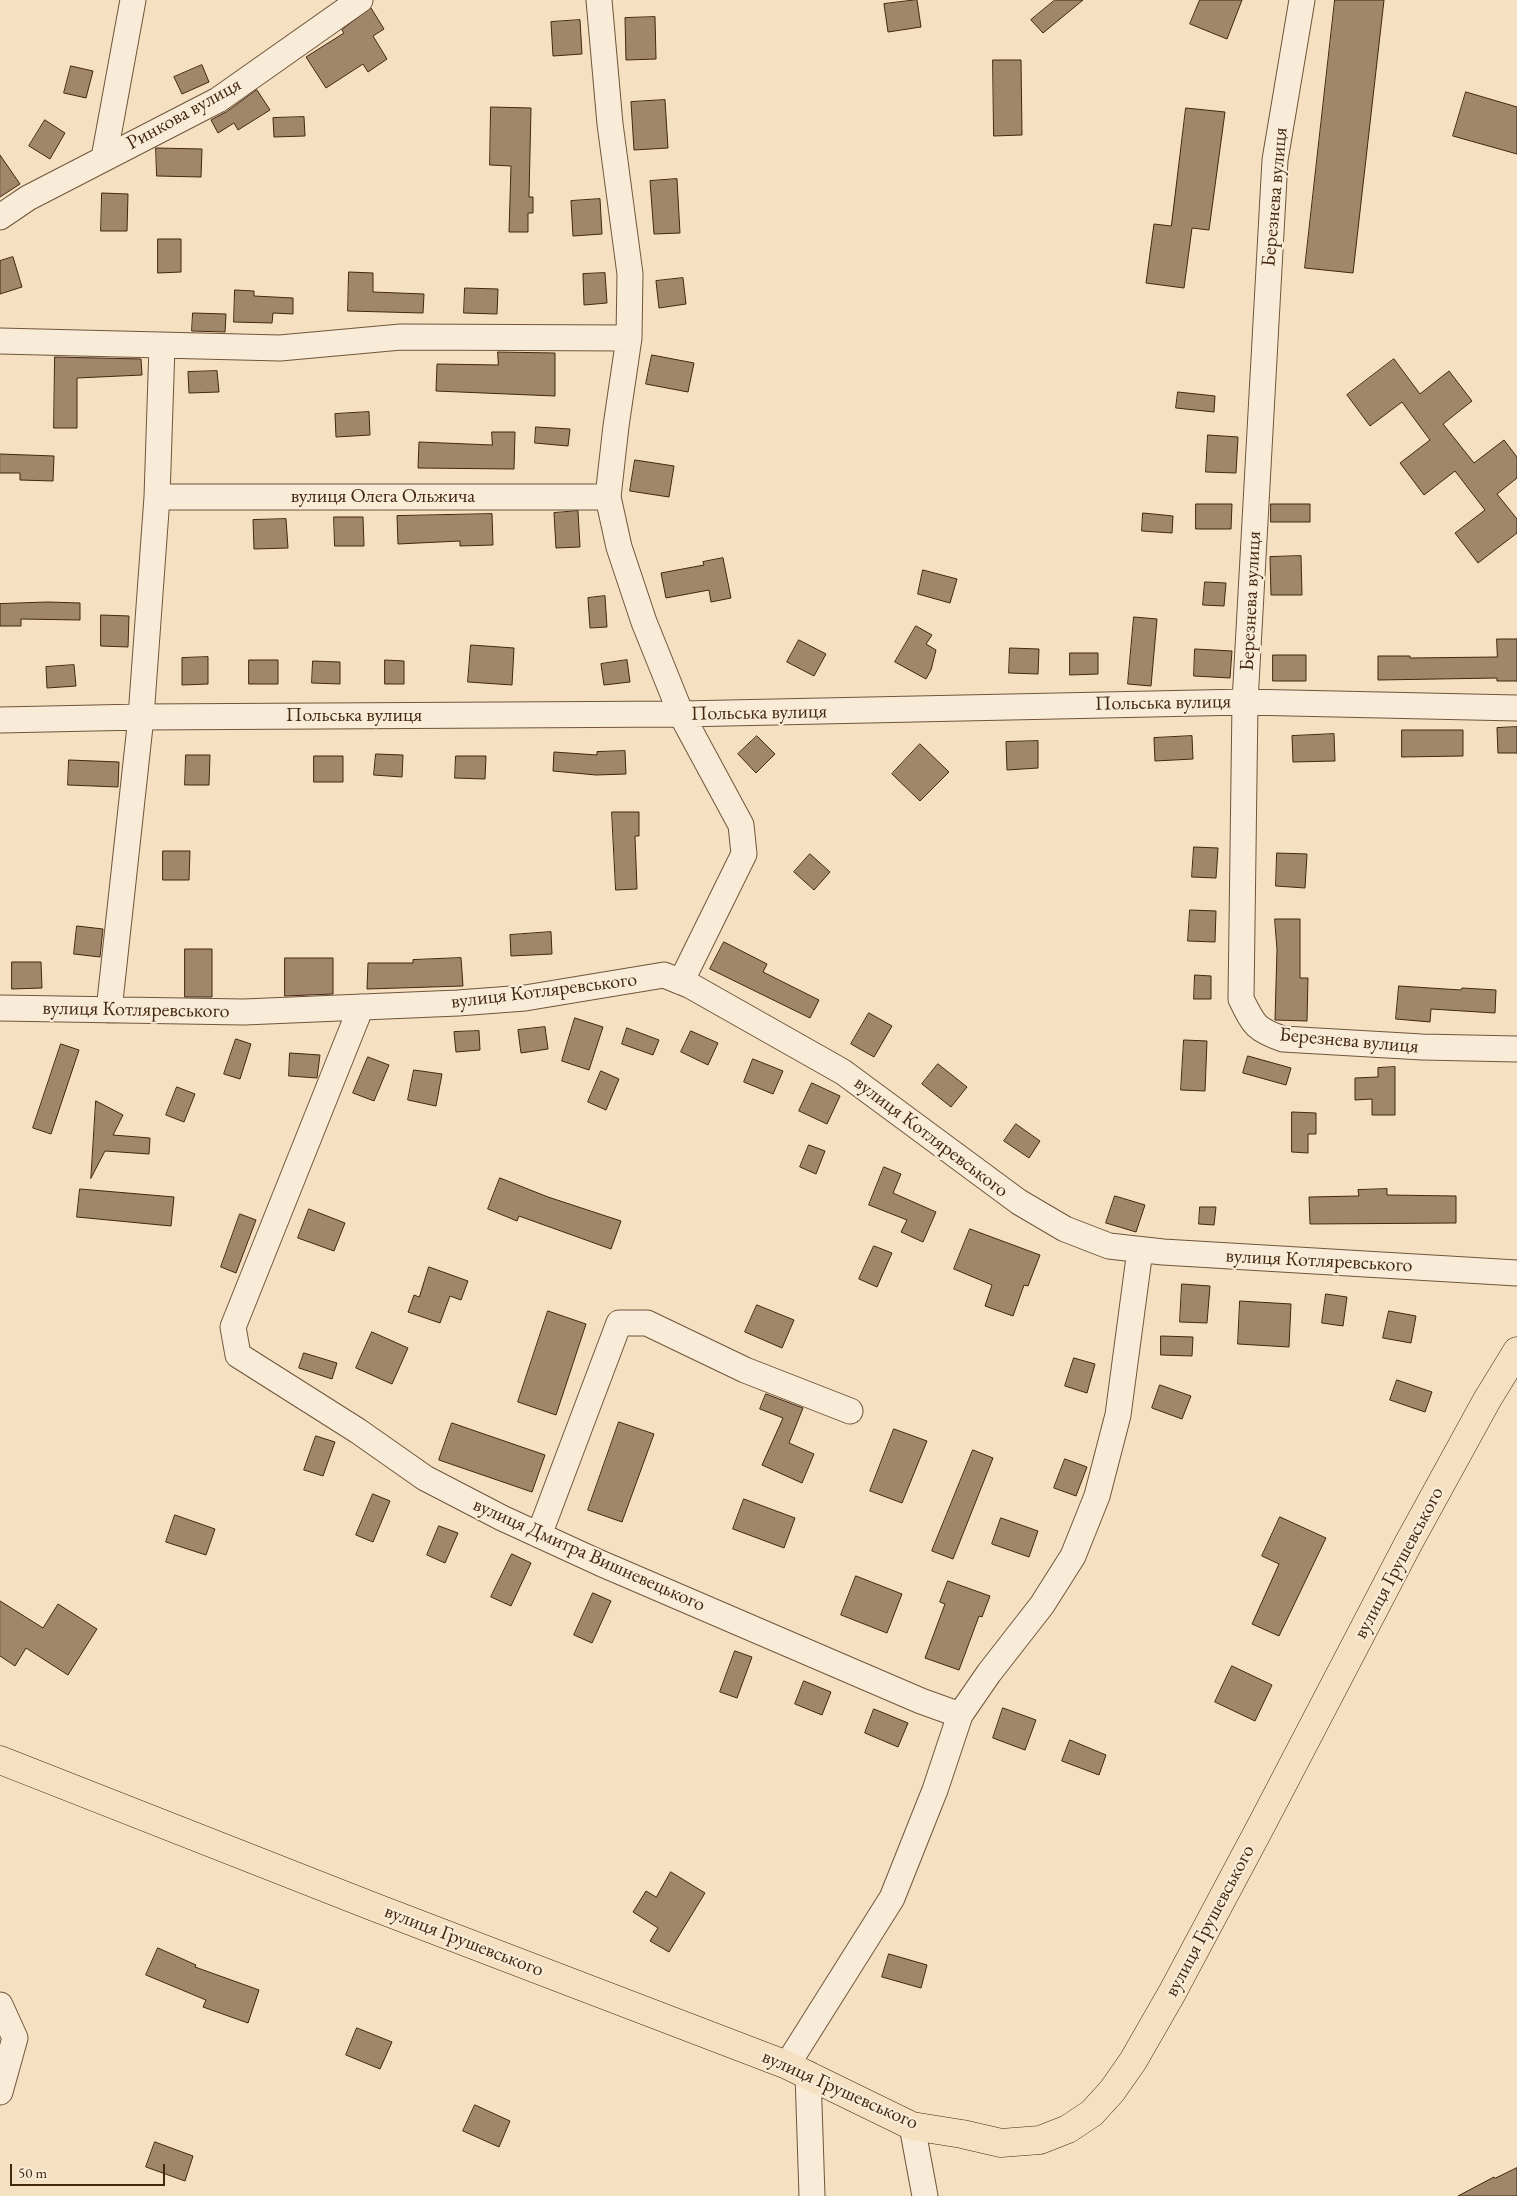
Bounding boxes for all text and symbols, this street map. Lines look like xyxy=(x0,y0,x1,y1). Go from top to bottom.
street label: Ринкова вулиця xyxy=(122,73,246,155)
street label: Березнева вулиця xyxy=(1257,126,1293,268)
street label: вулиця Олега Ольжича xyxy=(291,485,475,509)
street label: Березнева вулиця xyxy=(1235,531,1267,671)
street label: Польська вулиця xyxy=(1095,690,1231,716)
street label: Польська вулиця xyxy=(691,700,827,726)
street label: Польська вулиця xyxy=(286,704,422,728)
street label: вулиця Котляревського xyxy=(450,968,638,1014)
street label: вулиця Котляревського xyxy=(42,996,230,1024)
street label: Березнева вулиця xyxy=(1278,1023,1420,1059)
street label: вулиця Котляревського xyxy=(849,1071,1013,1203)
street label: вулиця Котляревського xyxy=(1225,1244,1413,1278)
street label: вулиця Грушевського xyxy=(1349,1483,1449,1643)
street label: вулиця Дмитра Вишневецького xyxy=(469,1493,709,1617)
street label: вулиця Грушевського xyxy=(1160,1841,1260,2001)
street label: вулиця Грушевського xyxy=(381,1900,547,1982)
street label: вулиця Грушевського xyxy=(758,2045,922,2135)
scale bar xyxy=(12,2154,168,2186)
text: 50 m xyxy=(18,2163,47,2182)

